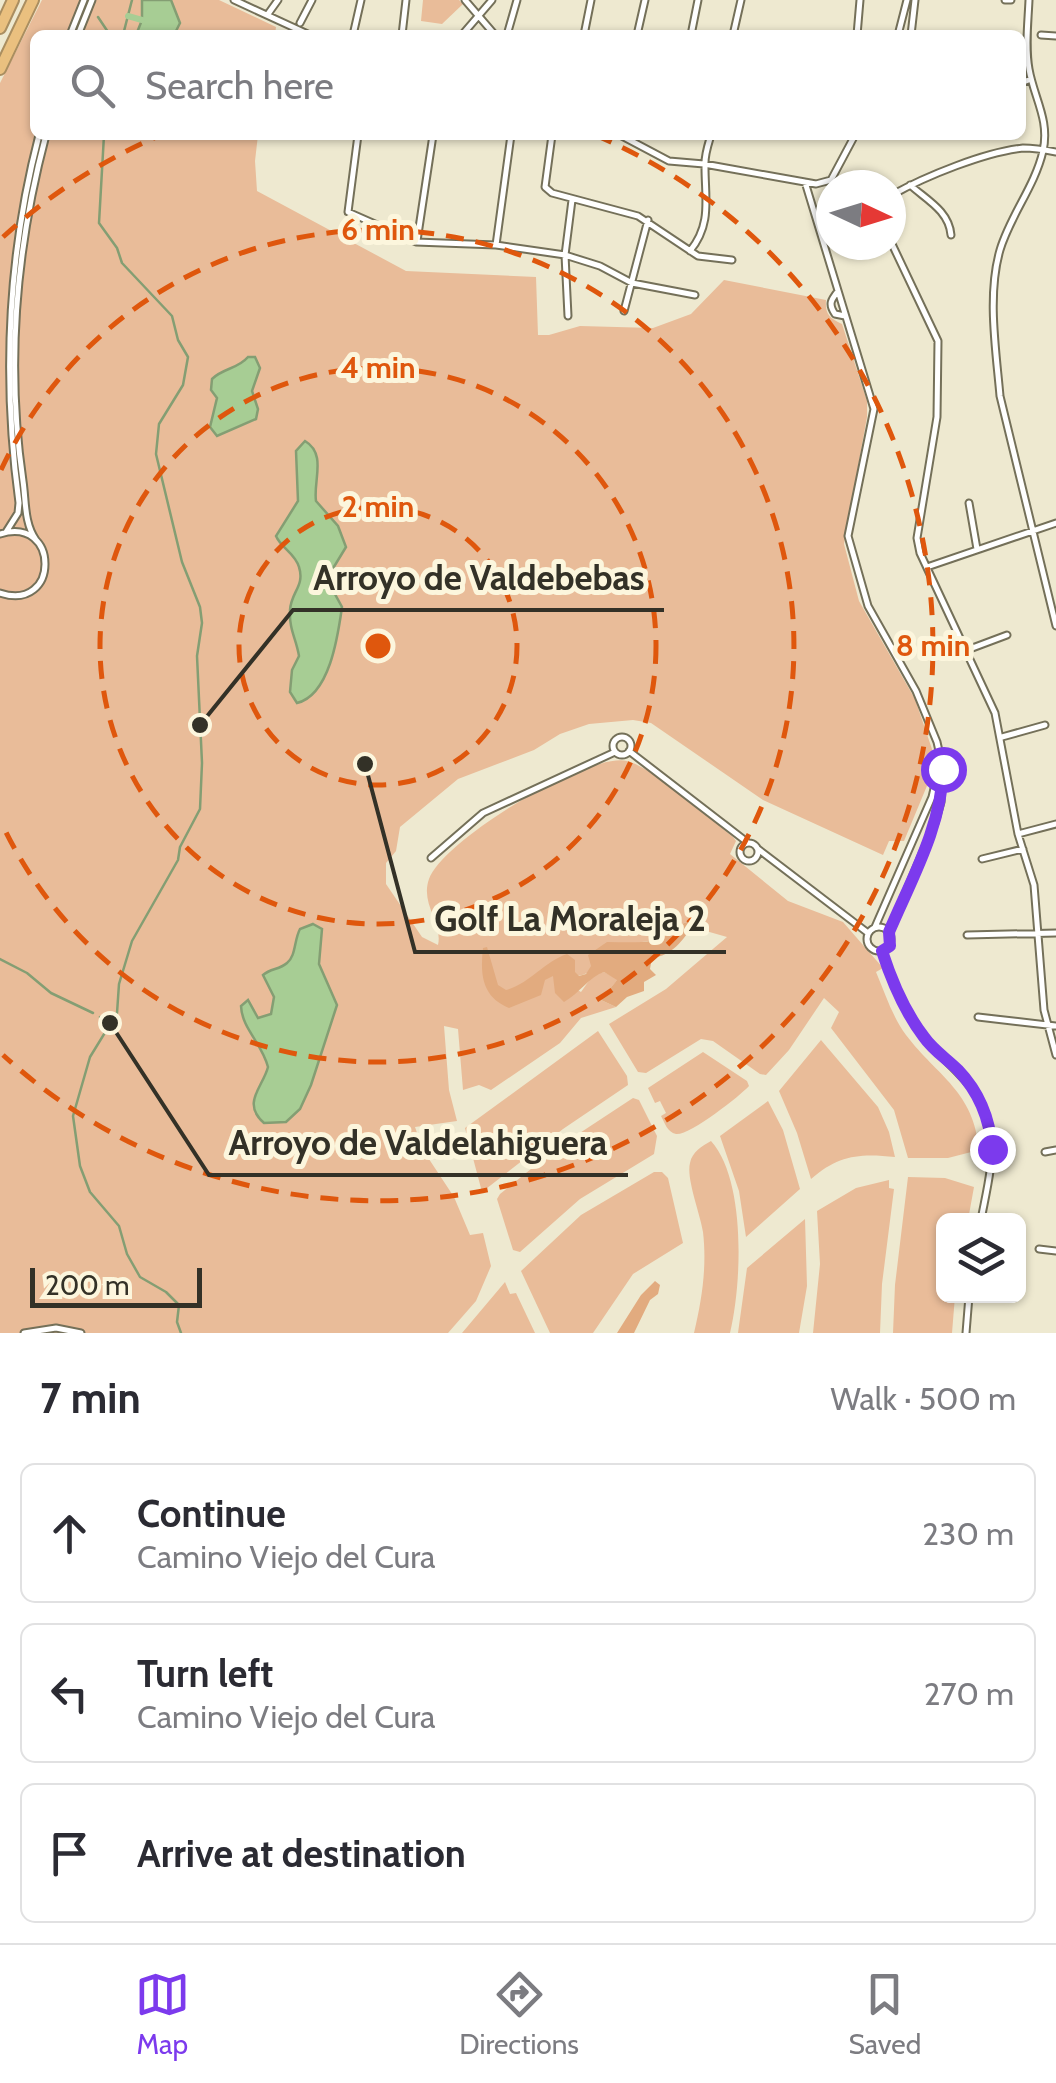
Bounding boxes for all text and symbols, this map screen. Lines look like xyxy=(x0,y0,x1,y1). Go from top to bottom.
search box xyxy=(30,30,1026,140)
icon: search xyxy=(65,58,120,113)
text: Search here xyxy=(145,62,334,109)
north arrow xyxy=(816,170,906,260)
text: 6 min xyxy=(341,211,415,248)
text: 4 min xyxy=(340,349,416,386)
text: 2 min xyxy=(342,488,414,525)
callout: Arroyo de Valdebebas xyxy=(293,545,664,610)
text: Arroyo de Valdebebas xyxy=(313,556,645,599)
text: 8 min xyxy=(896,627,970,664)
centre of rings xyxy=(360,628,396,664)
route start xyxy=(921,747,967,793)
callout: Golf La Moraleja 2 xyxy=(415,887,726,952)
text: Golf La Moraleja 2 xyxy=(434,897,706,940)
callout: Arroyo de Valdelahiguera xyxy=(209,1110,628,1175)
text: Arroyo de Valdelahiguera xyxy=(228,1121,608,1164)
route end xyxy=(970,1127,1016,1173)
map controls xyxy=(936,1213,1026,1303)
button: layers xyxy=(936,1213,1026,1303)
scale bar xyxy=(30,1263,202,1308)
text: 200 m xyxy=(45,1268,130,1302)
text: 7 min xyxy=(40,1372,141,1424)
text: Walk · 500 m xyxy=(830,1379,1016,1418)
text: Continue xyxy=(137,1490,286,1537)
icon: ahead xyxy=(42,1506,97,1561)
text: 230 m xyxy=(922,1514,1014,1553)
text: Camino Viejo del Cura xyxy=(137,1537,435,1576)
text: Turn left xyxy=(137,1650,273,1697)
icon: left xyxy=(42,1666,97,1721)
text: 270 m xyxy=(924,1674,1014,1713)
text: Camino Viejo del Cura xyxy=(137,1697,435,1736)
icon: arrive xyxy=(42,1826,97,1881)
text: Arrive at destination xyxy=(137,1830,466,1877)
tab: Map xyxy=(135,1967,190,2061)
tab: Directions xyxy=(459,1967,579,2061)
tab: Saved xyxy=(849,1967,921,2061)

